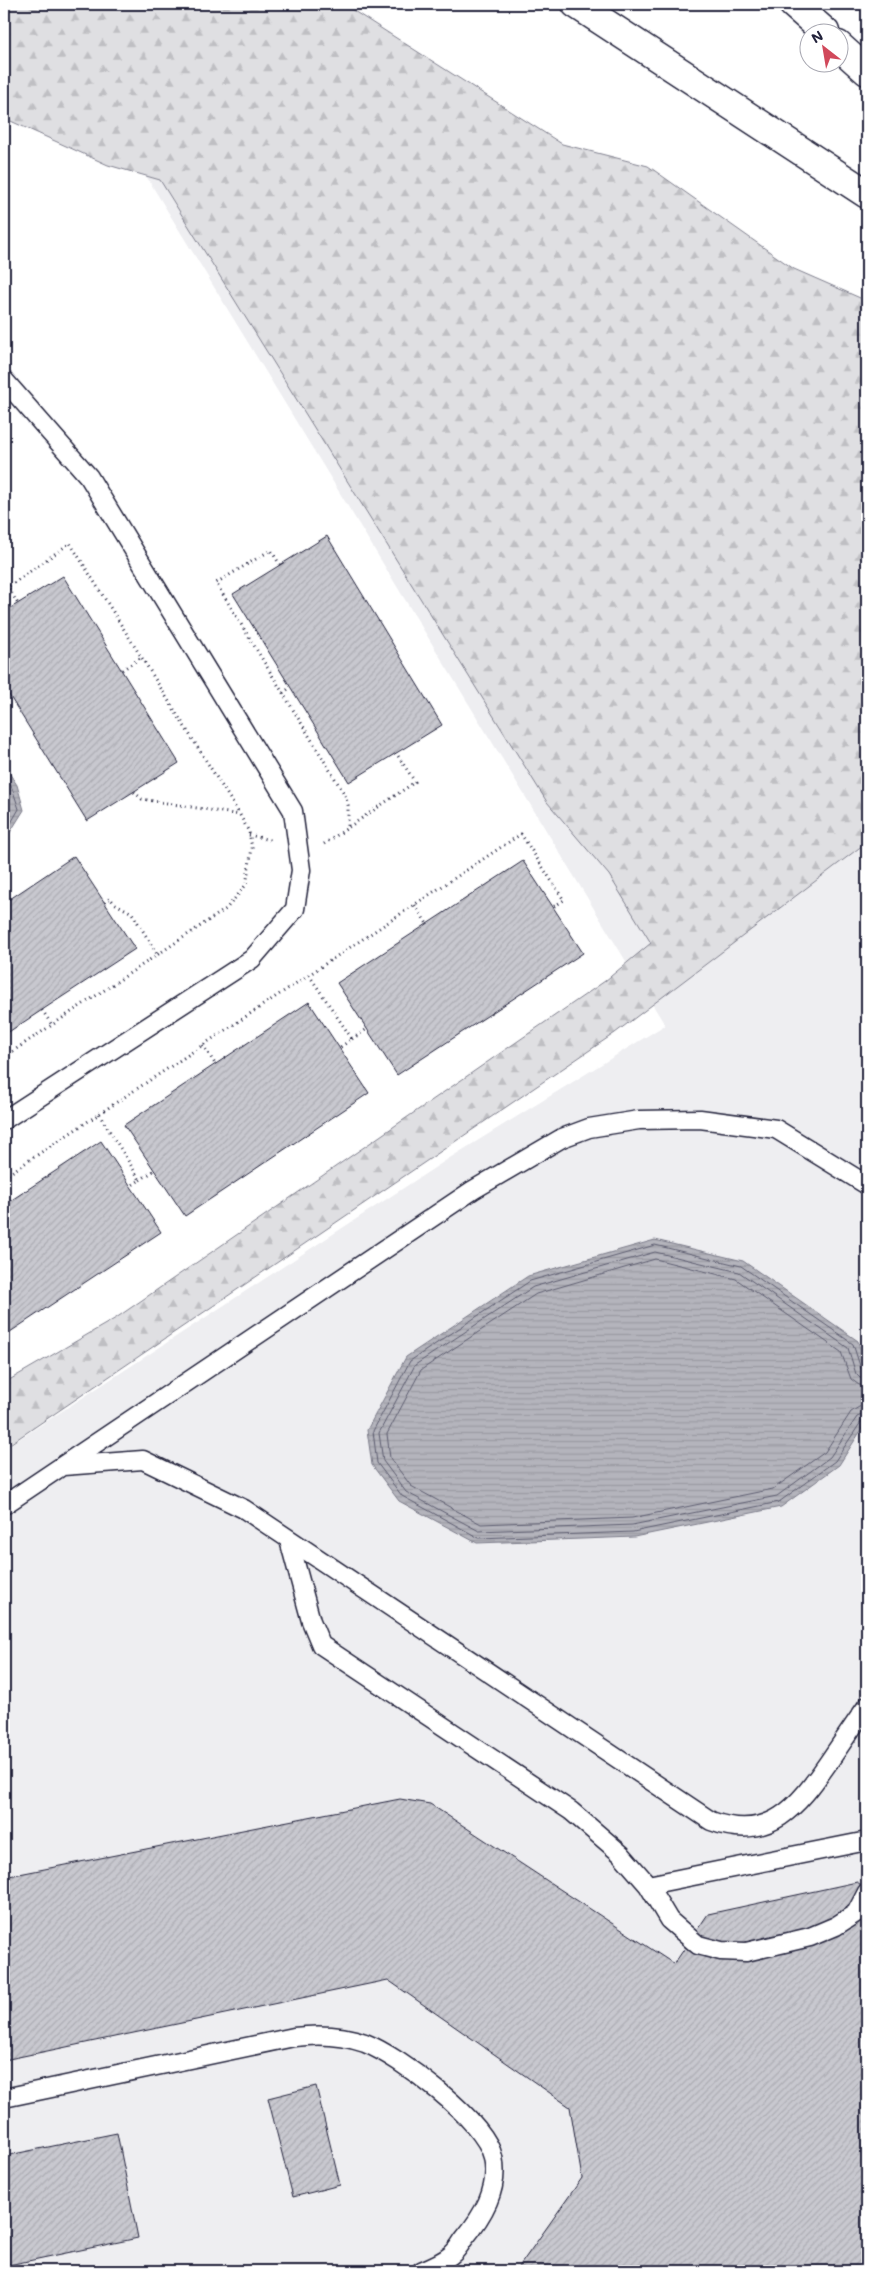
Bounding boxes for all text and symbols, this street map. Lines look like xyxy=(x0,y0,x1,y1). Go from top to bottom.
north arrow xyxy=(798,22,848,72)
text: N xyxy=(808,26,827,47)

